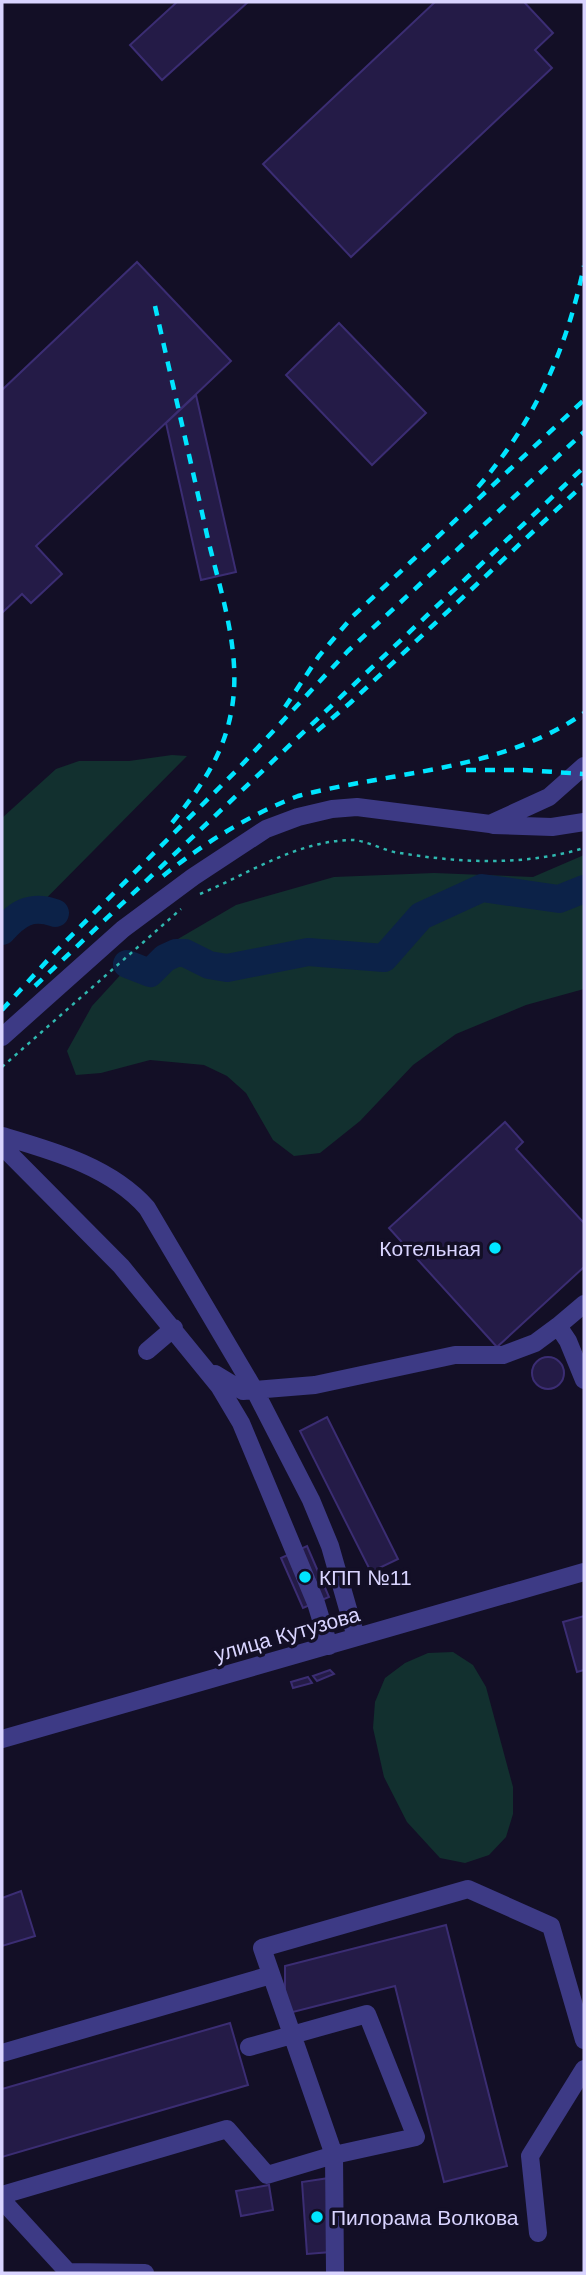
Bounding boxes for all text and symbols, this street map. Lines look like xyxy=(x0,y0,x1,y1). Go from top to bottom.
place label: Котельная xyxy=(379,1237,481,1260)
marker: Котельная xyxy=(487,1240,503,1256)
place label: КПП №11 xyxy=(319,1566,412,1589)
marker: КПП №11 xyxy=(297,1569,313,1585)
street label: улица Кутузова xyxy=(212,1602,363,1666)
place label: Пилорама Волкова xyxy=(331,2206,519,2229)
marker: Пилорама Волкова xyxy=(309,2209,325,2225)

